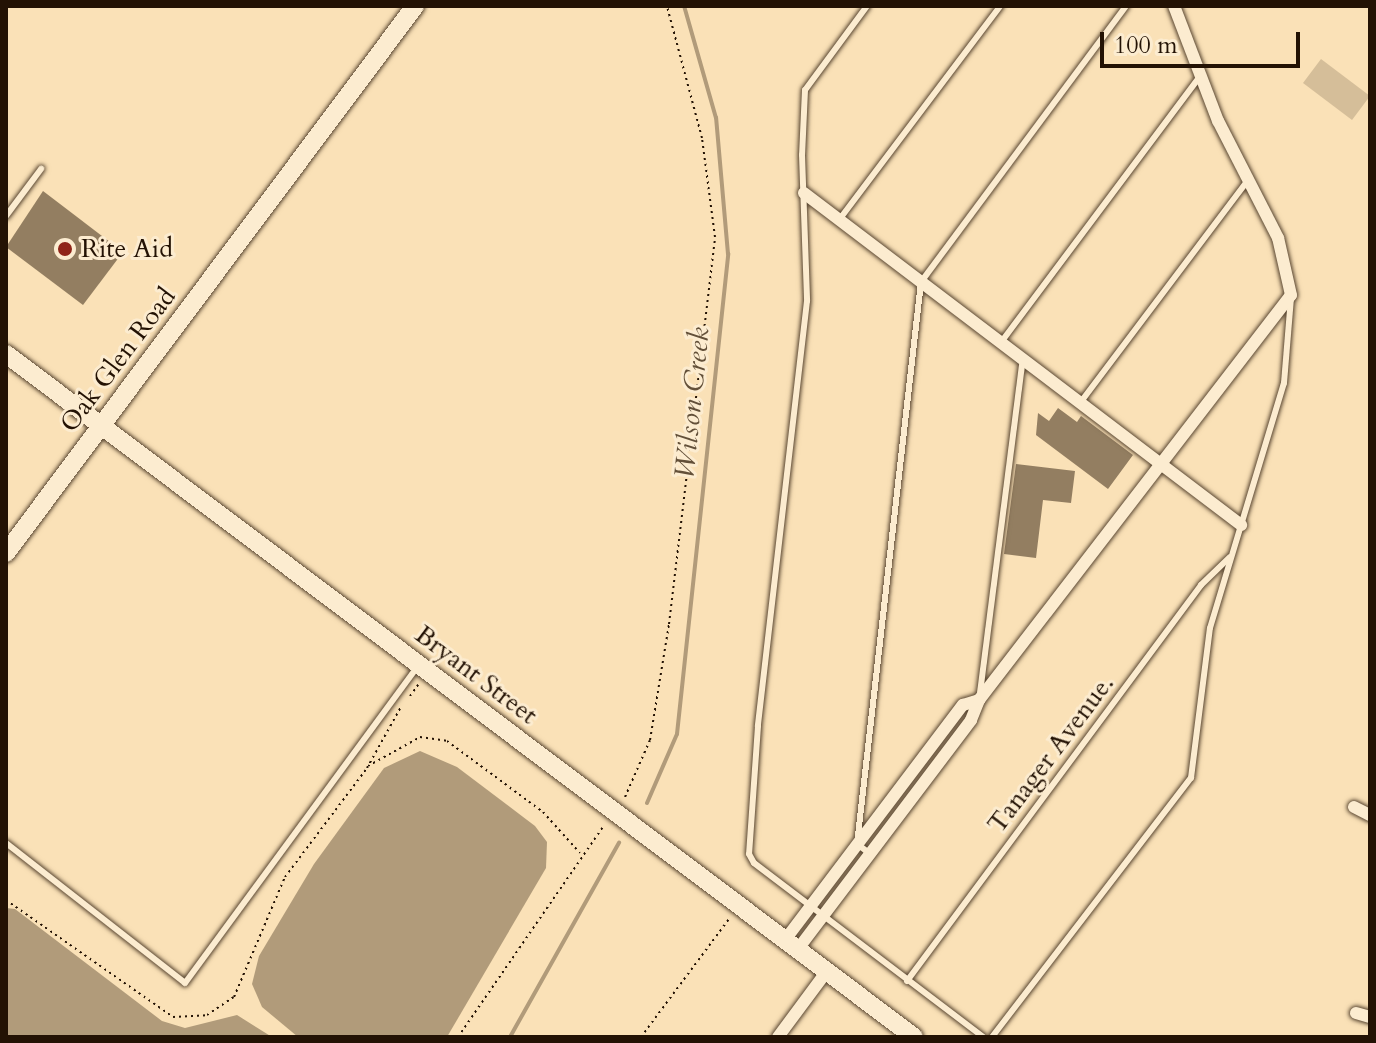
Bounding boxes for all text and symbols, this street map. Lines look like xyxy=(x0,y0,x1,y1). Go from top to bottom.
scale bar xyxy=(1104,16,1304,66)
text: 100 m xyxy=(1114,29,1178,62)
place label: Rite Aid xyxy=(81,233,173,265)
marker: Rite Aid xyxy=(56,240,74,258)
street label: Oak Glen Road xyxy=(54,282,182,438)
water label: Wilson Creek xyxy=(667,325,717,481)
street label: Bryant Street xyxy=(409,619,543,731)
street label: Tanager Avenue. xyxy=(981,669,1121,839)

